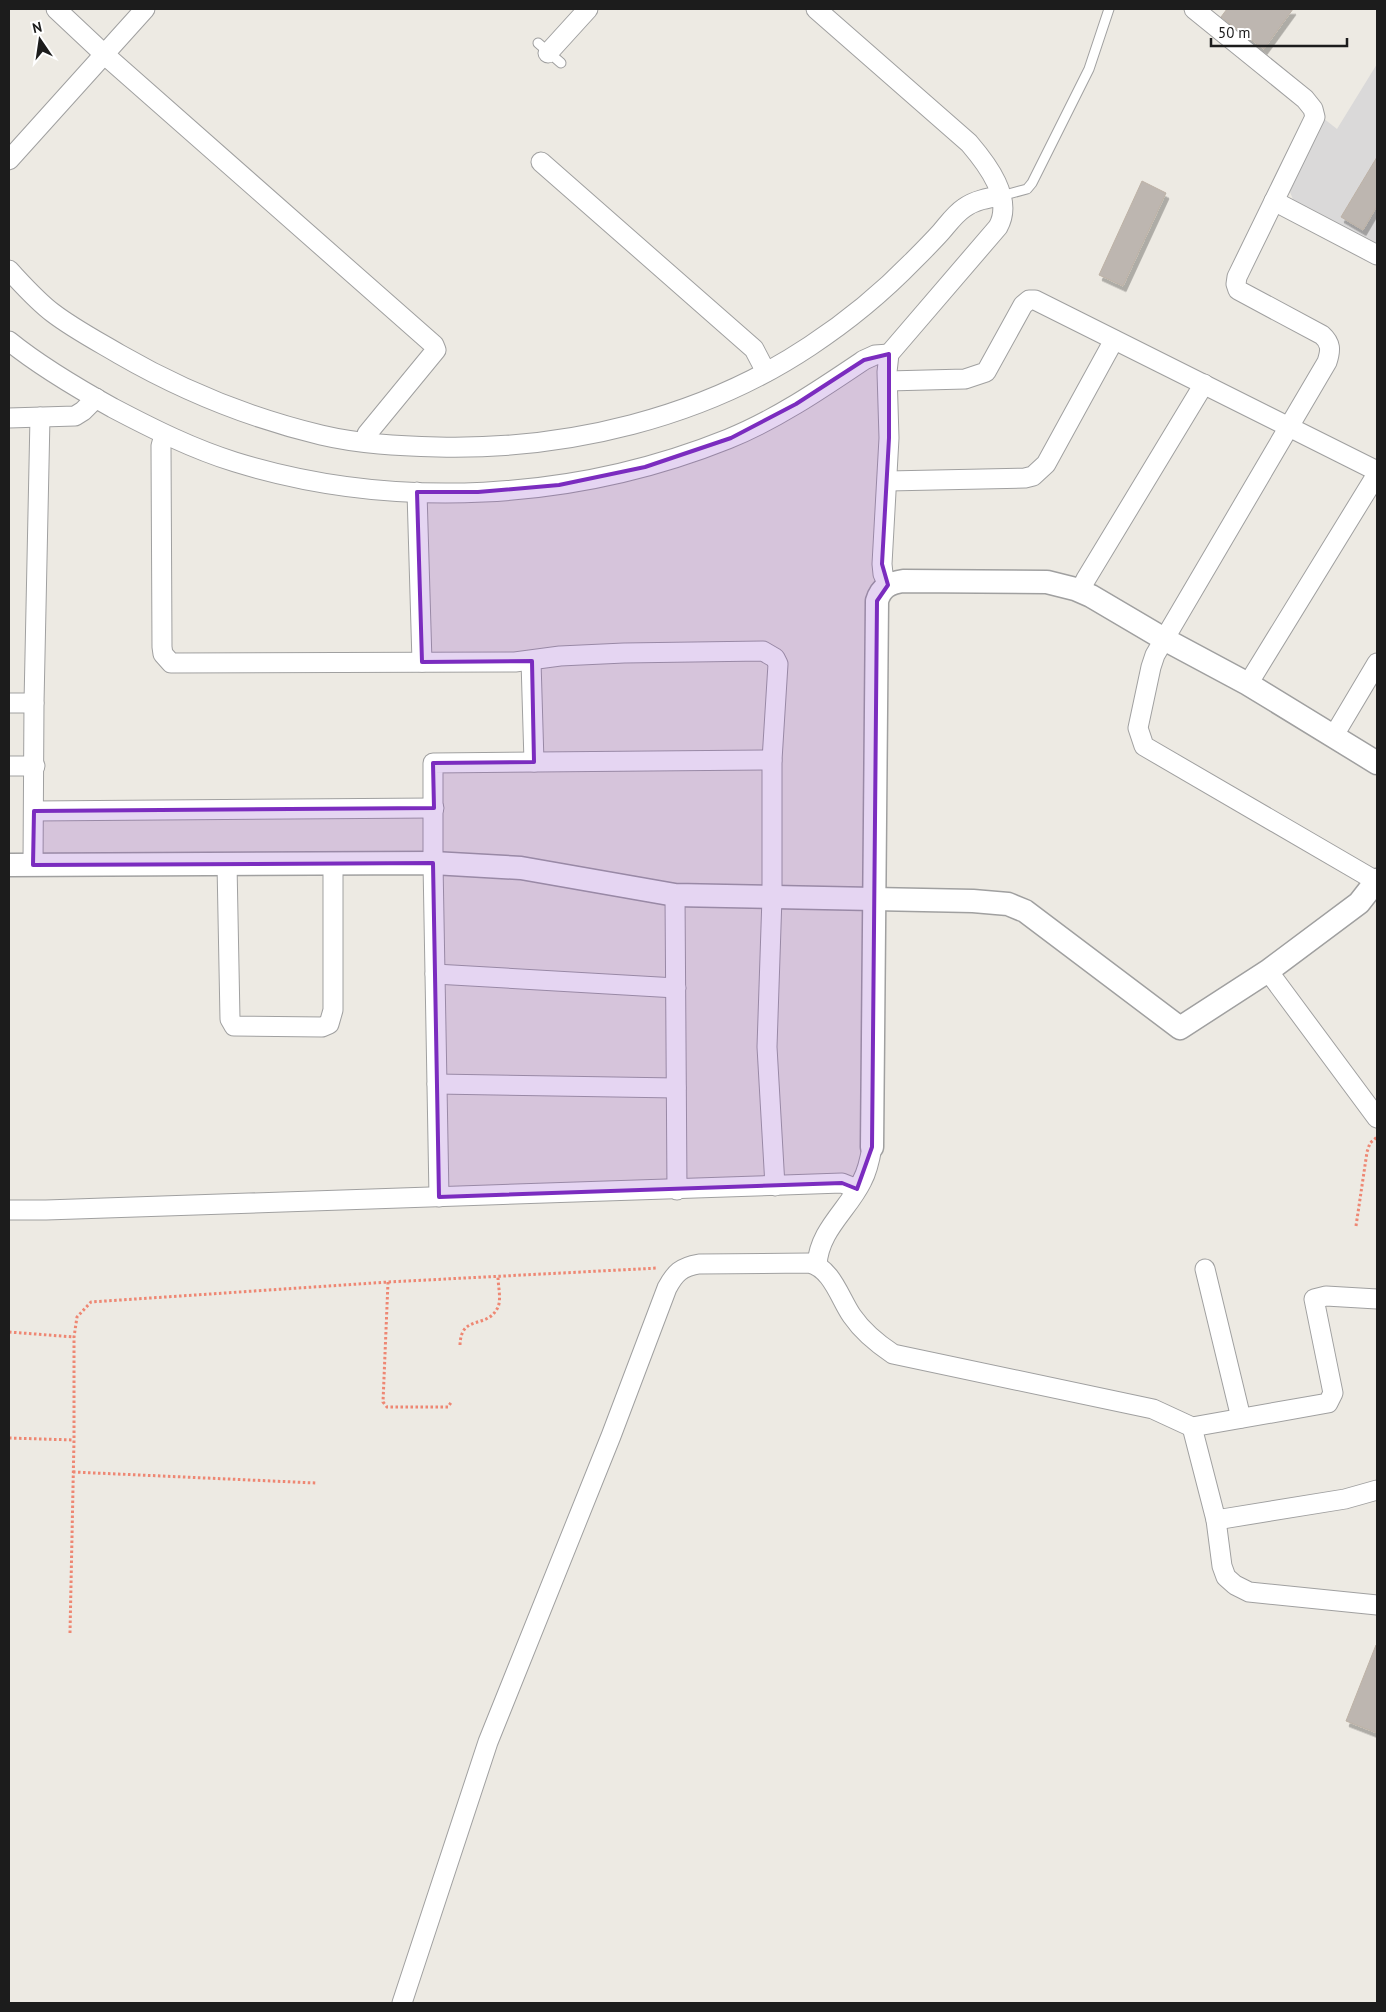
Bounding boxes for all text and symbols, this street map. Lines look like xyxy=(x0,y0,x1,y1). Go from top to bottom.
north arrow xyxy=(15,15,65,65)
scale bar xyxy=(1211,15,1347,47)
text: N xyxy=(31,18,44,37)
text: 50 m xyxy=(1218,23,1251,42)

